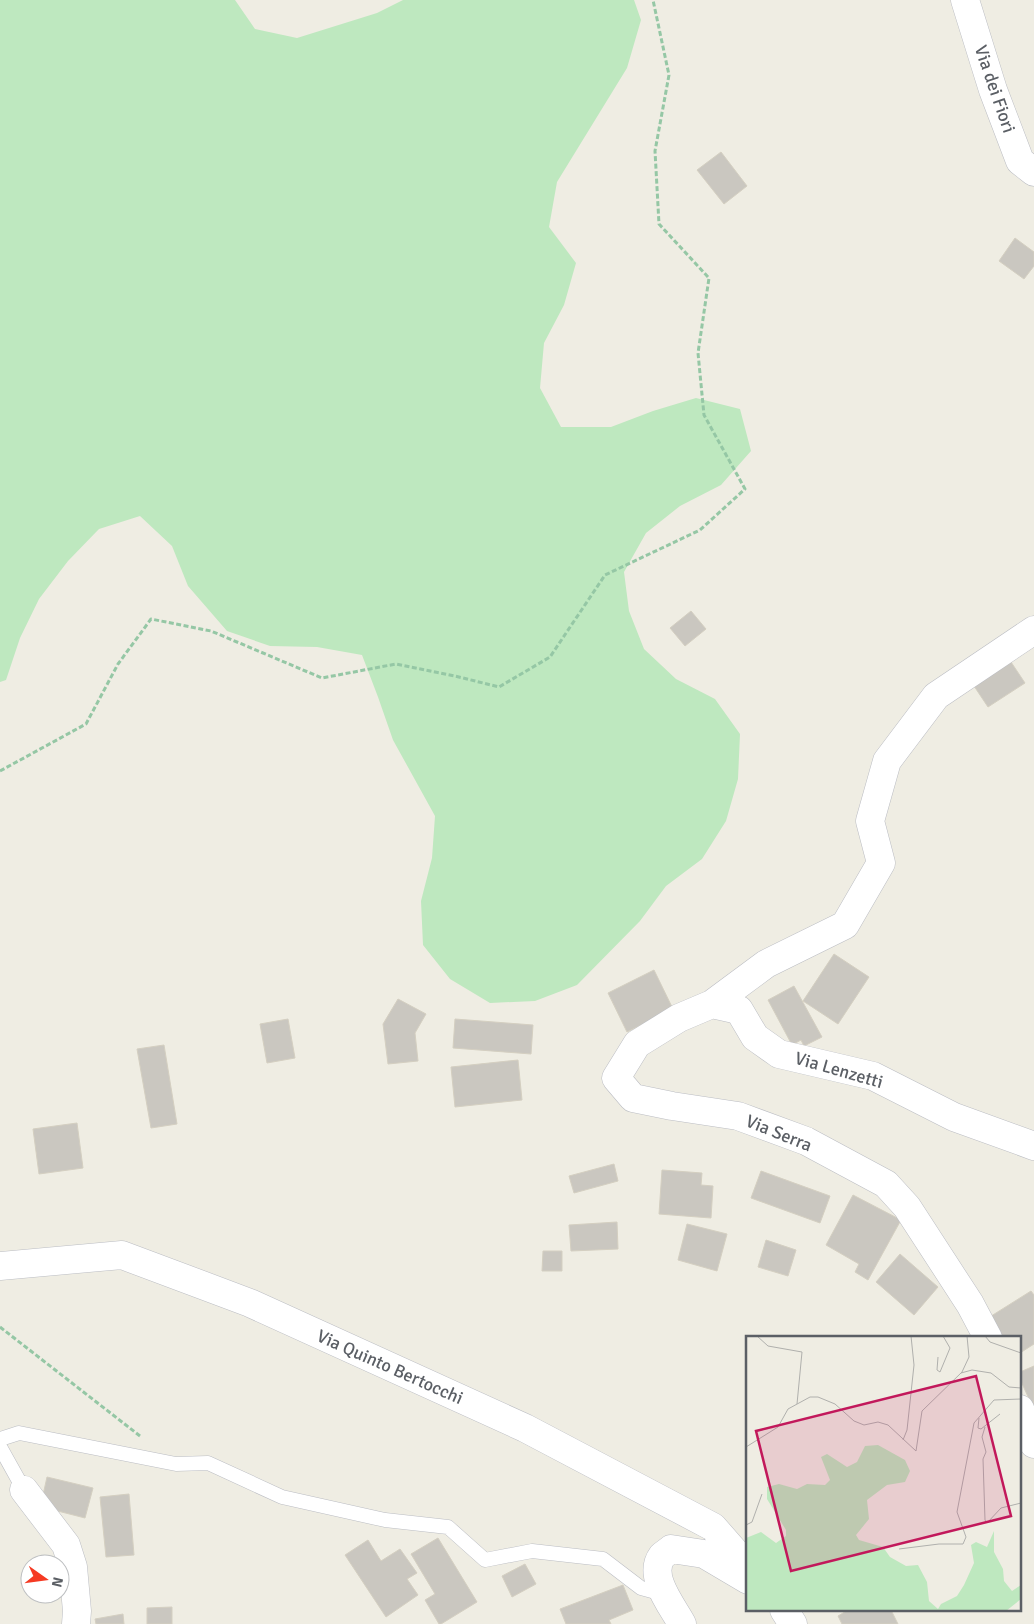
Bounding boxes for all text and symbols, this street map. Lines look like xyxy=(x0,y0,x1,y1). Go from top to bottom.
street label: Via dei Fiori xyxy=(970,42,1020,136)
street label: Via Lenzetti xyxy=(792,1047,886,1093)
street label: Via Serra xyxy=(743,1110,815,1156)
street label: Via Quinto Bertocchi xyxy=(313,1325,467,1409)
inset map xyxy=(746,1336,1022,1612)
north arrow xyxy=(20,1554,70,1604)
text: N xyxy=(48,1575,67,1589)

